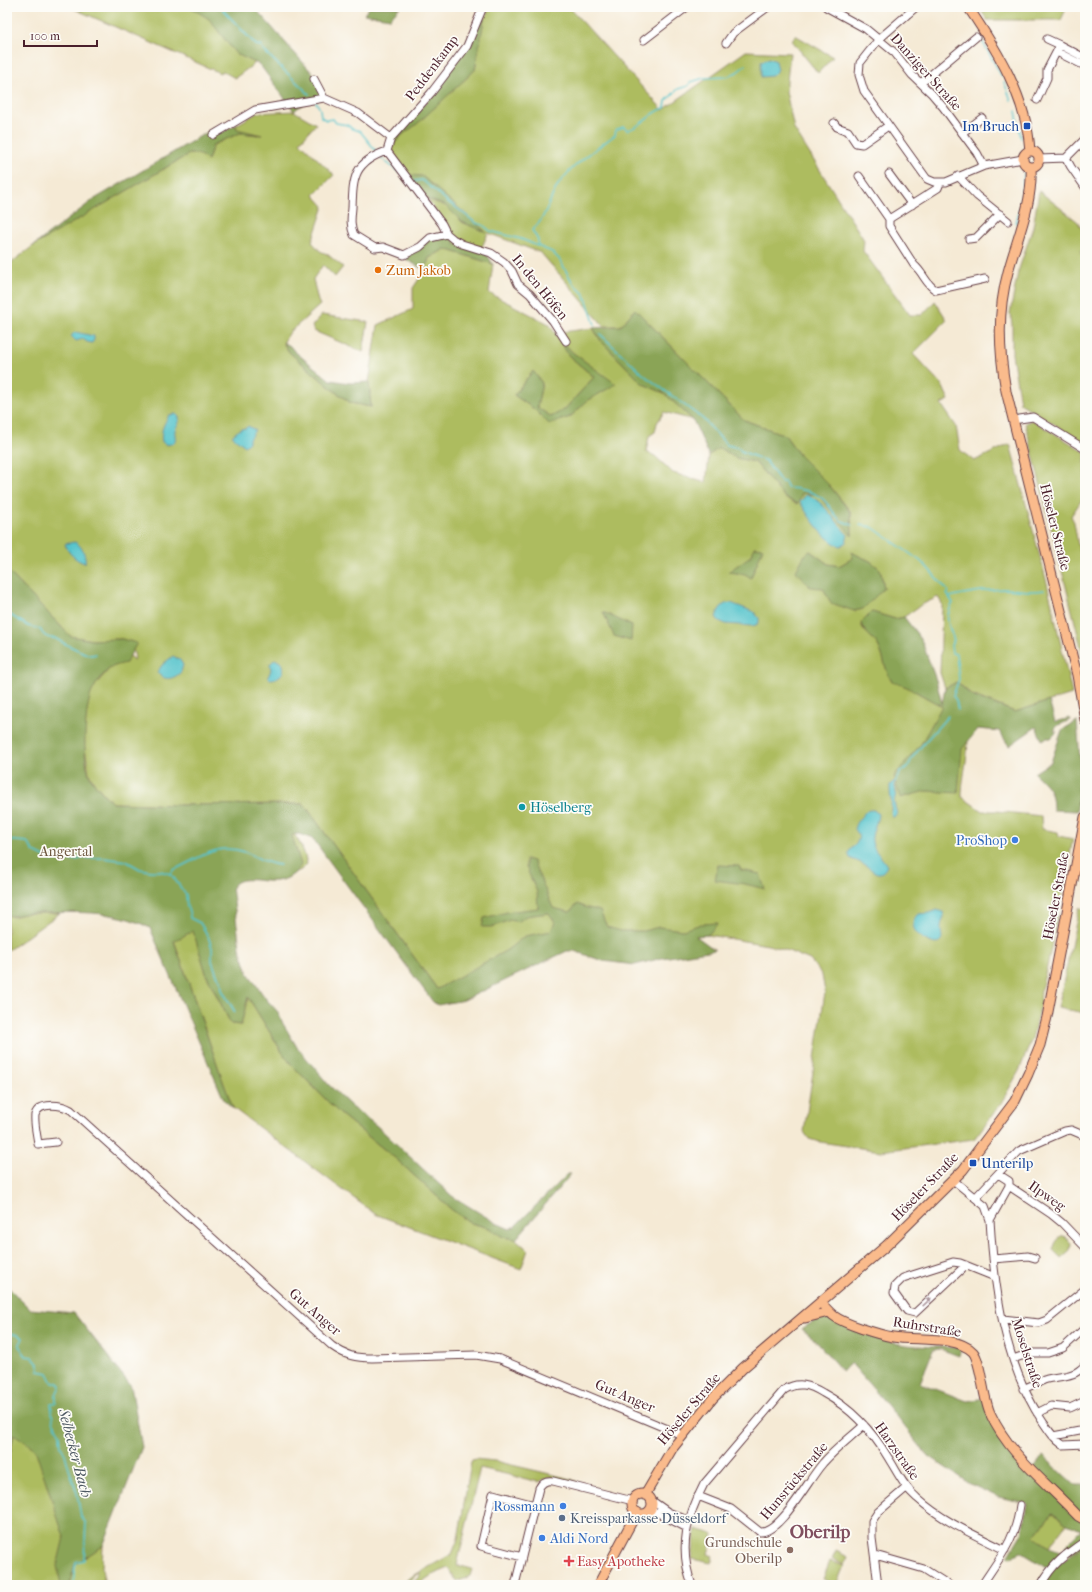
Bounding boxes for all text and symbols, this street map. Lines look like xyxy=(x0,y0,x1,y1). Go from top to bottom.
scale bar xyxy=(24,22,97,48)
text: 100 m xyxy=(30,29,60,43)
street label: Danziger Straße xyxy=(887,30,965,114)
street label: Peddenkamp xyxy=(402,31,463,104)
place label: Im Bruch xyxy=(962,118,1019,135)
marker: Im Bruch xyxy=(1022,121,1032,131)
street label: In den Höfen xyxy=(508,251,572,323)
place label: Zum Jakob xyxy=(386,262,451,279)
marker: Zum Jakob xyxy=(373,265,383,275)
street label: Höseler Straße xyxy=(1036,482,1074,572)
place label: Höselberg xyxy=(530,799,592,816)
marker: Höselberg xyxy=(517,802,527,812)
place label: ProShop xyxy=(956,832,1007,849)
marker: ProShop xyxy=(1010,835,1020,845)
park label: Angertal xyxy=(39,843,93,860)
street label: Höseler Straße xyxy=(1039,851,1073,941)
street label: Höseler Straße xyxy=(888,1149,962,1225)
place label: Unterilp xyxy=(981,1155,1034,1172)
marker: Unterilp xyxy=(968,1158,978,1168)
street label: Ilpweg xyxy=(1025,1177,1069,1215)
street label: Gut Anger xyxy=(286,1285,345,1339)
one-way arrow xyxy=(922,1298,931,1307)
street label: Ruhrstraße xyxy=(892,1313,962,1341)
street label: Moselstraße xyxy=(1008,1316,1046,1390)
street label: Höseler Straße xyxy=(654,1369,724,1449)
street label: Gut Anger xyxy=(593,1376,658,1416)
water label: Selbecker Bach xyxy=(54,1406,96,1499)
street label: Harzstraße xyxy=(871,1419,923,1483)
street label: Hunsrückstraße xyxy=(756,1439,832,1523)
place label: Rossmann xyxy=(493,1498,555,1515)
marker: Rossmann xyxy=(558,1501,568,1511)
place label: Kreissparkasse Düsseldorf xyxy=(570,1510,729,1527)
marker: Kreissparkasse Düsseldorf xyxy=(557,1513,567,1523)
district label: Oberilp xyxy=(790,1522,850,1543)
place label: Aldi Nord xyxy=(549,1530,609,1547)
marker: Aldi Nord xyxy=(537,1533,547,1543)
place label: Grundschule Oberilp xyxy=(705,1534,782,1567)
marker: Grundschule Oberilp xyxy=(785,1545,795,1555)
place label: Easy Apotheke xyxy=(577,1553,665,1570)
marker: Easy Apotheke xyxy=(564,1556,574,1566)

